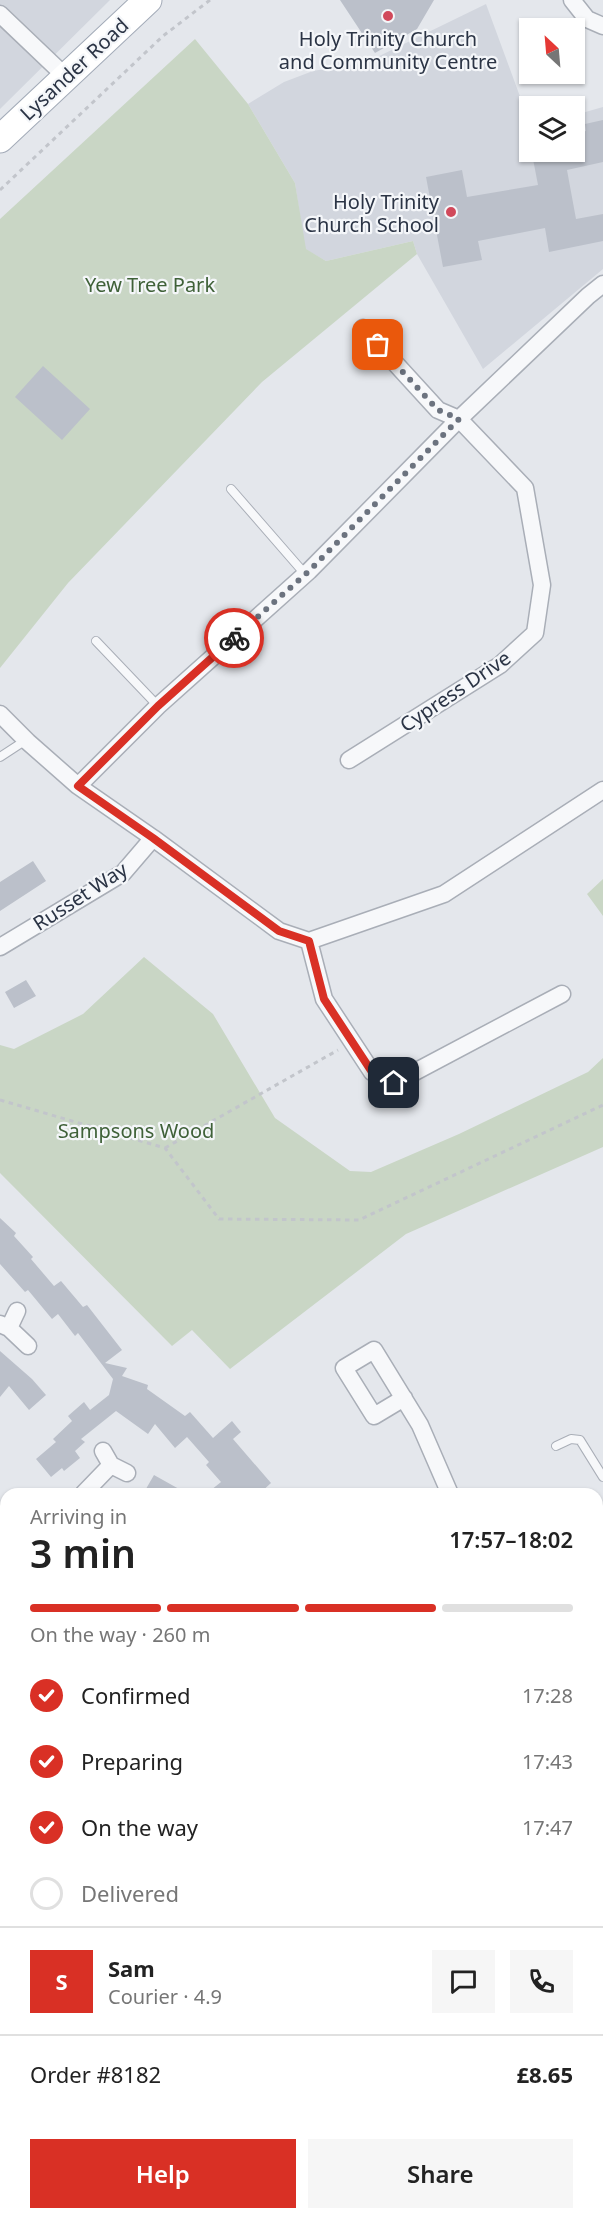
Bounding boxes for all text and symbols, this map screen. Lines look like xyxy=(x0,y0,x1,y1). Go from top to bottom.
marker: Holy Trinity Church and Community Centre xyxy=(381,9,395,23)
street label: Lysander Road xyxy=(14,12,134,126)
north arrow xyxy=(519,18,585,84)
map controls xyxy=(519,18,585,162)
place label: Holy Trinity Church and Community Centre xyxy=(279,25,497,75)
button: layers xyxy=(519,96,585,162)
place label: Holy Trinity Church School xyxy=(304,188,440,238)
marker: Holy Trinity Church School xyxy=(444,205,458,219)
park label: Yew Tree Park xyxy=(85,271,215,298)
pin xyxy=(352,319,403,370)
icon: bag xyxy=(361,328,394,361)
courier xyxy=(204,608,264,668)
icon: bike xyxy=(218,622,251,655)
street label: Cypress Drive xyxy=(394,644,516,738)
street label: Russet Way xyxy=(28,855,133,937)
pin xyxy=(368,1057,419,1108)
icon: home xyxy=(377,1066,410,1099)
park label: Sampsons Wood xyxy=(58,1117,214,1144)
text: Arriving in xyxy=(30,1503,127,1530)
text: 17:57–18:02 xyxy=(449,1524,573,1554)
text: 3 min xyxy=(30,1526,136,1579)
text: On the way · 260 m xyxy=(30,1621,210,1648)
icon: check xyxy=(30,1679,63,1712)
text: Confirmed xyxy=(81,1680,191,1710)
text: 17:28 xyxy=(522,1682,573,1709)
icon: check xyxy=(30,1745,63,1778)
text: Preparing xyxy=(81,1746,183,1776)
text: 17:43 xyxy=(522,1748,573,1775)
icon: check xyxy=(30,1811,63,1844)
text: On the way xyxy=(81,1812,198,1842)
text: 17:47 xyxy=(522,1814,573,1841)
text: Delivered xyxy=(81,1878,179,1908)
button: chat xyxy=(432,1950,495,2013)
button: phone xyxy=(510,1950,573,2013)
text: Sam xyxy=(108,1953,155,1983)
text: S xyxy=(55,1966,68,1996)
text: Courier · 4.9 xyxy=(108,1983,222,2010)
text: Order #8182 xyxy=(30,2059,161,2089)
text: £8.65 xyxy=(516,2059,573,2089)
button: Help xyxy=(30,2139,296,2208)
button: Share xyxy=(308,2139,573,2208)

